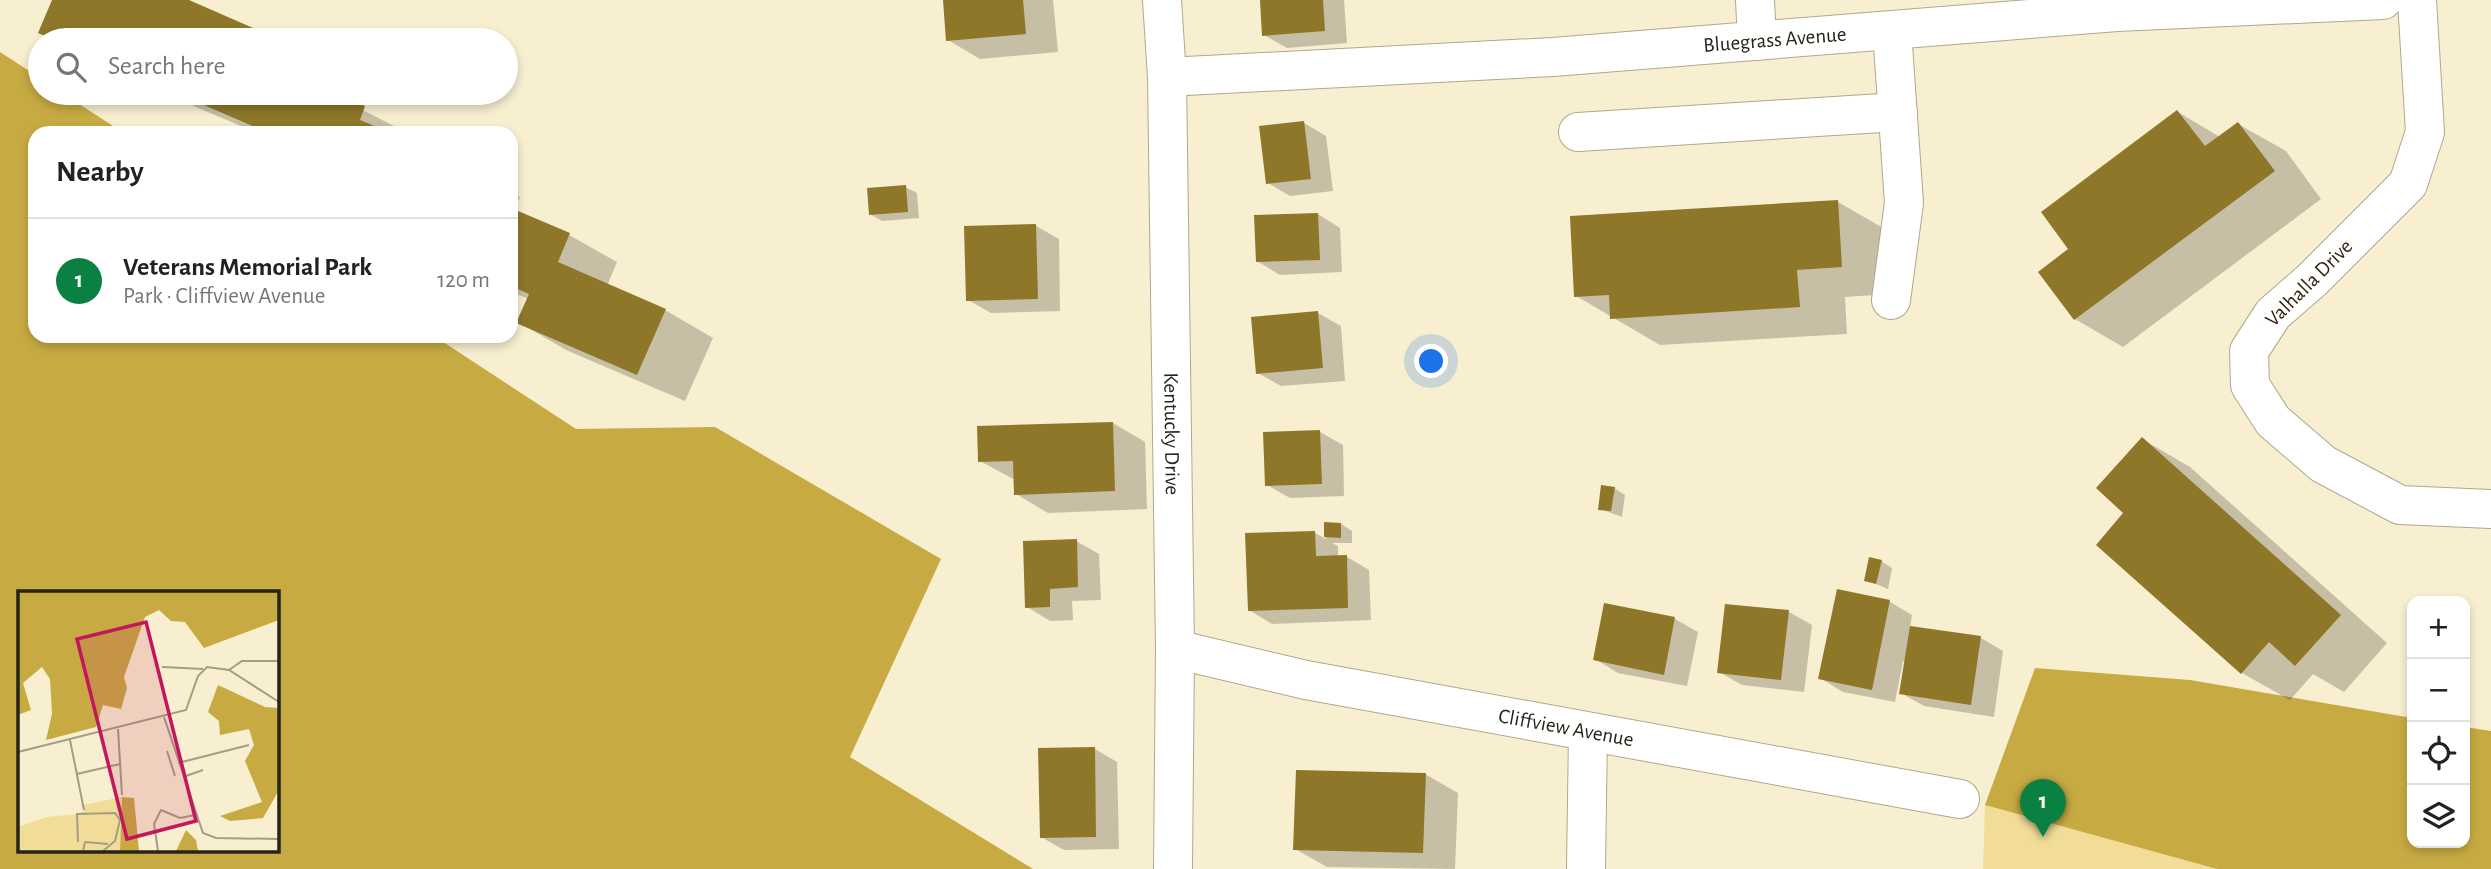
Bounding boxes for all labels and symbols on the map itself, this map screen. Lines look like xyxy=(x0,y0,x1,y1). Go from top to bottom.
street label: Bluegrass Avenue xyxy=(1702,23,1847,55)
street label: Valhalla Drive xyxy=(2261,235,2357,331)
your location xyxy=(1414,344,1448,378)
street label: Kentucky Drive xyxy=(1161,372,1183,495)
inset map xyxy=(18,591,278,852)
street label: Cliffview Avenue xyxy=(1497,705,1635,750)
pin: 1 xyxy=(2020,779,2066,837)

